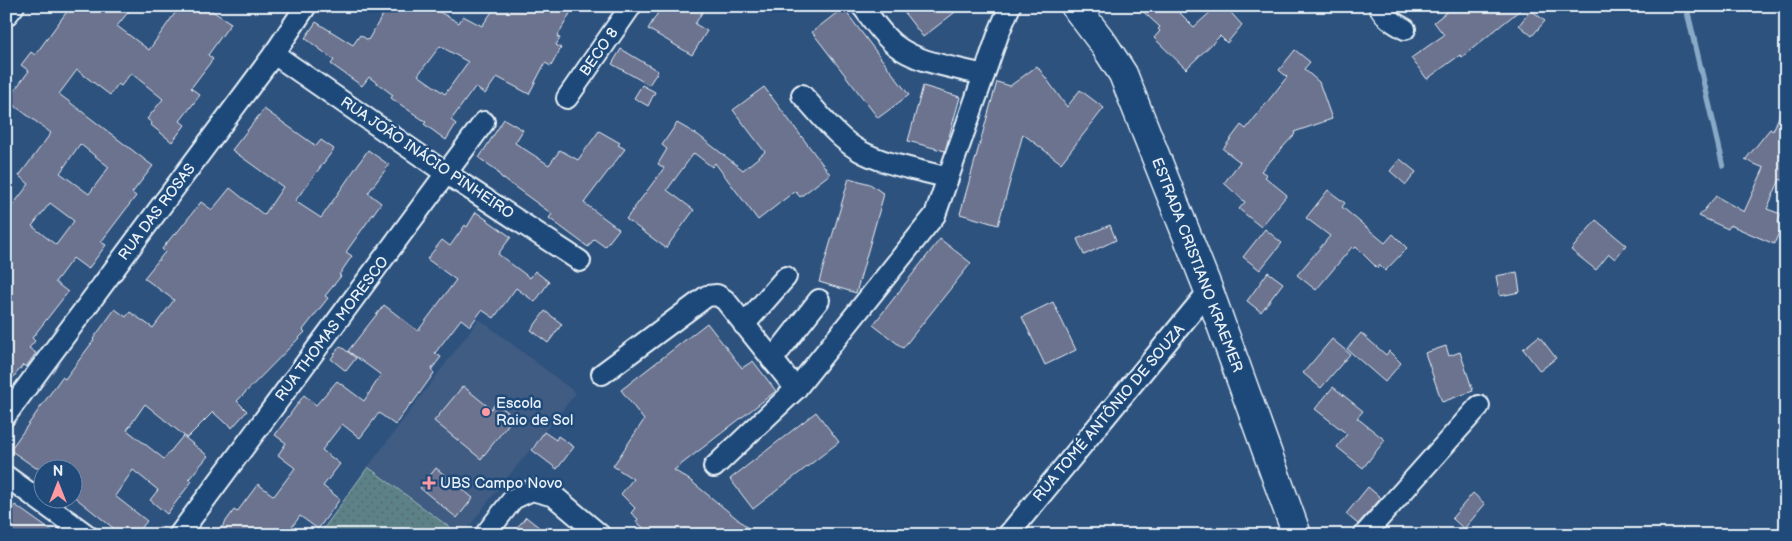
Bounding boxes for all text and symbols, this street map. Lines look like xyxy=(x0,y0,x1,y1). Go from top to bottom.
street label: BECO 8 xyxy=(575,24,623,80)
street label: RUA JOÃO INÁCIO PINHEIRO xyxy=(337,93,517,223)
street label: ESTRADA CRISTIANO KRAEMER xyxy=(1147,155,1247,375)
street label: RUA DAS ROSAS xyxy=(114,160,200,264)
street label: RUA THOMAS MORESCO xyxy=(271,253,393,405)
street label: RUA TOMÉ ANTÔNIO DE SOUZA xyxy=(1029,320,1189,506)
place label: Escola Raio de Sol xyxy=(496,394,573,430)
marker: Escola Raio de Sol xyxy=(480,406,492,418)
north arrow xyxy=(32,458,82,508)
text: N xyxy=(53,463,63,480)
place label: UBS Campo Novo xyxy=(440,474,562,493)
marker: UBS Campo Novo xyxy=(422,476,436,490)

